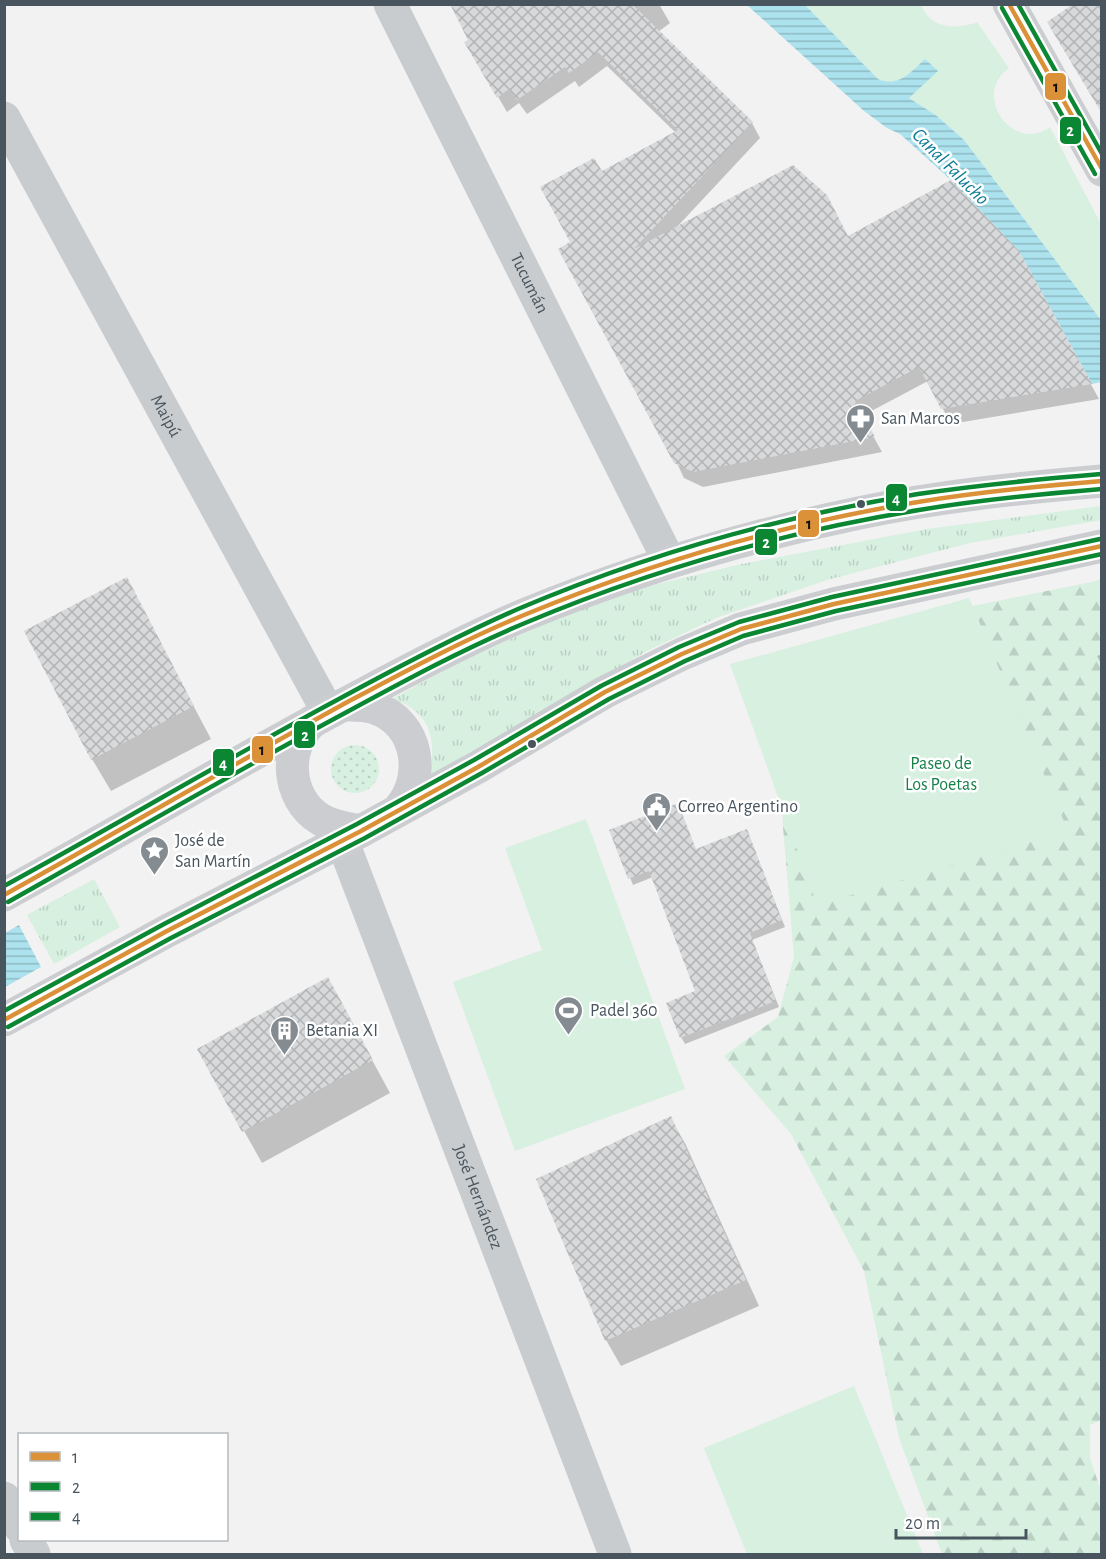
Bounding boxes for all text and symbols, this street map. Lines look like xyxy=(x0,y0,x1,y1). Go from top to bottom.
line badge: 1 xyxy=(1044,72,1067,101)
text: 1 xyxy=(1053,79,1059,95)
line badge: 2 xyxy=(1059,116,1082,145)
text: 2 xyxy=(1066,123,1074,139)
water label: Canal Falucho xyxy=(908,124,993,209)
street label: Tucumán xyxy=(506,251,551,316)
street label: Maipú xyxy=(147,392,184,440)
pharmacy icon: San Marcos xyxy=(844,402,876,444)
place label: San Marcos xyxy=(881,410,960,428)
line badge: 4 xyxy=(885,483,908,512)
text: 4 xyxy=(892,491,900,507)
unlabelled marker xyxy=(855,498,867,510)
line badge: 1 xyxy=(797,509,820,538)
text: 1 xyxy=(806,516,812,532)
line badge: 2 xyxy=(754,528,778,556)
text: 2 xyxy=(762,535,770,551)
line badge: 2 xyxy=(293,720,316,749)
text: 2 xyxy=(301,728,309,744)
line badge: 1 xyxy=(251,735,274,764)
unlabelled marker xyxy=(526,738,538,750)
text: 1 xyxy=(259,742,265,758)
line badge: 4 xyxy=(212,748,235,777)
park label: Paseo de Los Poetas xyxy=(905,755,977,794)
text: 4 xyxy=(219,756,227,772)
public building icon: Correo Argentino xyxy=(641,790,673,832)
place label: Correo Argentino xyxy=(678,798,798,816)
place label: José de San Martín xyxy=(175,832,251,871)
place icon: José de San Martín xyxy=(138,834,170,876)
sports icon: Padel 360 xyxy=(553,994,585,1036)
place label: Padel 360 xyxy=(590,1002,658,1020)
building icon: Betania XI xyxy=(269,1014,301,1056)
place label: Betania XI xyxy=(306,1022,378,1040)
street label: José Hernández xyxy=(449,1143,506,1252)
legend xyxy=(18,1433,228,1541)
text: 1 xyxy=(72,1449,78,1467)
text: 2 xyxy=(72,1479,80,1497)
scale bar xyxy=(896,1502,1026,1540)
text: 4 xyxy=(72,1509,81,1527)
text: 20 m xyxy=(905,1515,940,1533)

